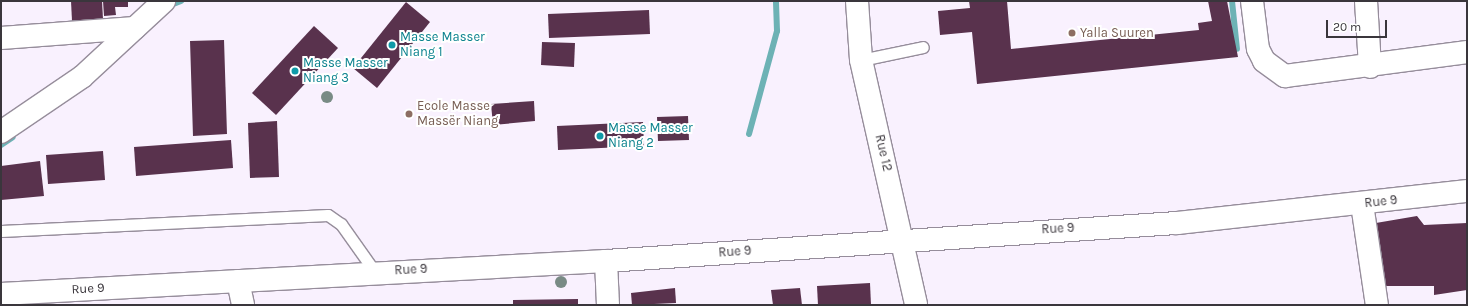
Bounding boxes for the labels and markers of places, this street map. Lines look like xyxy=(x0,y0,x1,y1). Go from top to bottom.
place label: Yalla Suuren xyxy=(1080,25,1154,41)
marker: Yalla Suuren xyxy=(1067,28,1077,38)
place label: Masse Masser Niang 1 xyxy=(400,30,485,61)
marker: Masse Masser Niang 1 xyxy=(387,40,397,50)
place label: Masse Masser Niang 3 xyxy=(303,56,388,87)
marker: Masse Masser Niang 3 xyxy=(290,66,300,76)
place label: Ecole Masse Massër Niang xyxy=(417,99,498,130)
marker: Ecole Masse Massër Niang xyxy=(404,109,414,119)
place label: Masse Masser Niang 2 xyxy=(608,121,693,152)
marker: Masse Masser Niang 2 xyxy=(595,131,605,141)

